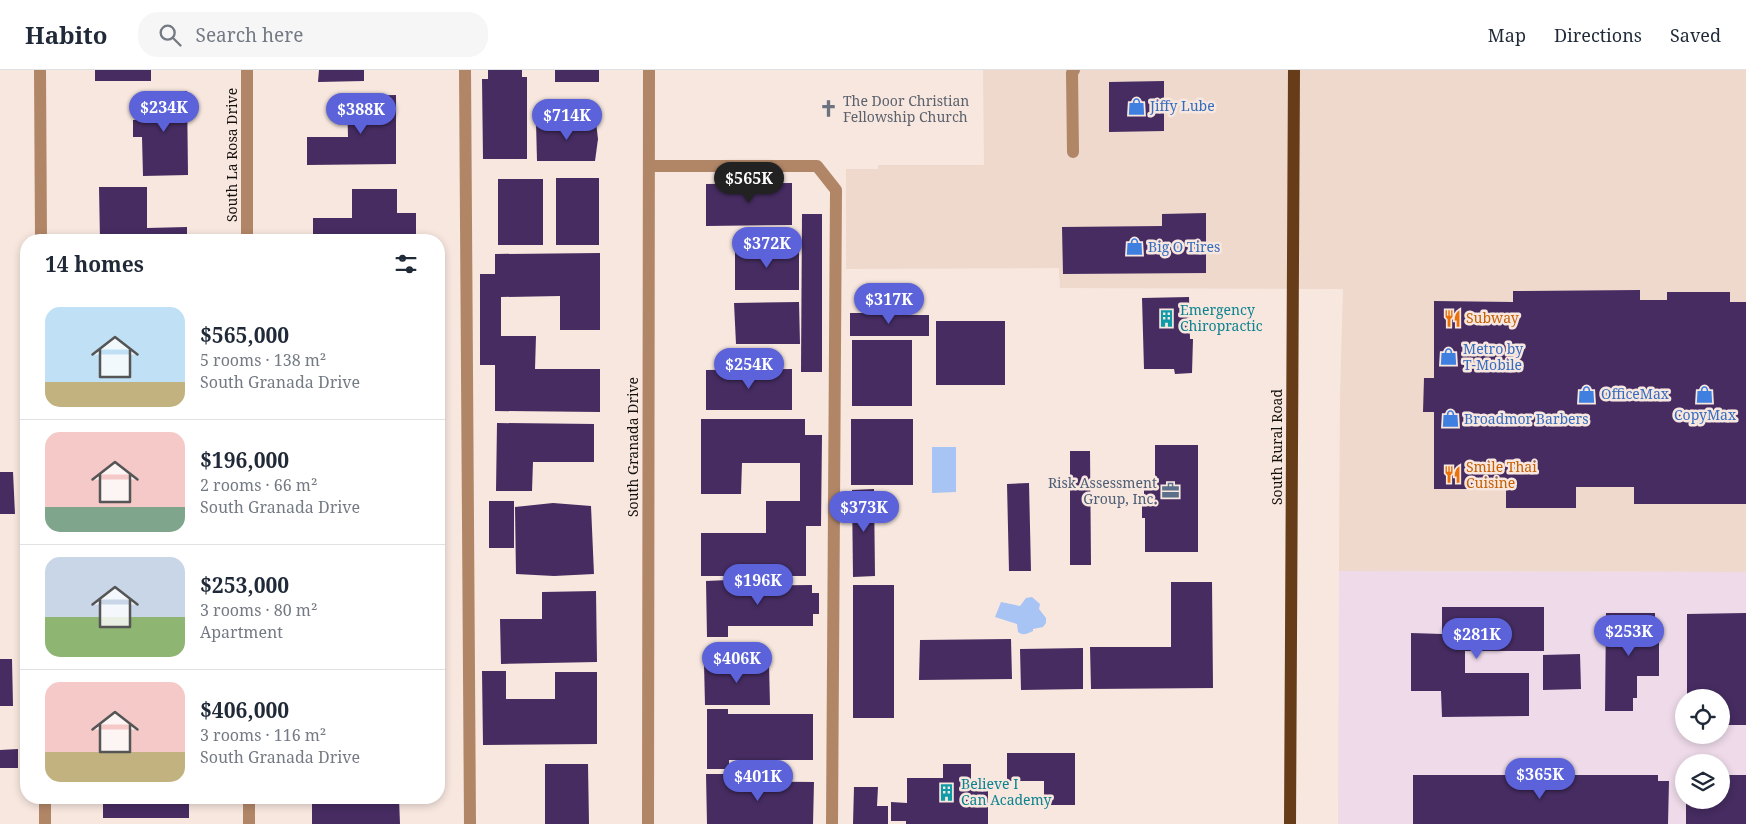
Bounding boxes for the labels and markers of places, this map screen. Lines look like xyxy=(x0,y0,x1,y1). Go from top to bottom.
pin: $234K xyxy=(129,90,199,133)
place label: The Door Christian Fellowship Church xyxy=(843,91,969,126)
pin: $388K xyxy=(326,92,396,135)
shop icon: Jiffy Lube xyxy=(1126,96,1146,116)
place label: Jiffy Lube xyxy=(1149,96,1215,115)
pin: $714K xyxy=(532,98,602,141)
church icon: The Door Christian Fellowship Church xyxy=(819,99,839,119)
pin: $565K xyxy=(714,162,784,204)
pin: $372K xyxy=(732,226,802,269)
shop icon: Big O Tires xyxy=(1124,237,1144,257)
place label: Big O Tires xyxy=(1148,237,1220,256)
pin: $317K xyxy=(854,282,924,325)
place label: Emergency Chiropractic xyxy=(1180,300,1263,335)
building icon: Emergency Chiropractic xyxy=(1156,308,1176,328)
restaurant icon: Subway xyxy=(1442,308,1462,328)
place label: Subway xyxy=(1466,308,1519,327)
place label: Metro by T-Mobile xyxy=(1463,339,1523,374)
shop icon: Metro by T-Mobile xyxy=(1439,347,1459,367)
pin: $254K xyxy=(714,348,784,390)
shop icon: OfficeMax xyxy=(1577,384,1597,404)
place label: OfficeMax xyxy=(1601,384,1670,403)
shop icon: CopyMax xyxy=(1695,385,1715,405)
place label: CopyMax xyxy=(1674,405,1737,424)
shop icon: Broadmor Barbers xyxy=(1440,409,1460,429)
place label: Broadmor Barbers xyxy=(1464,409,1588,428)
place label: Smile Thai Cuisine xyxy=(1466,457,1537,492)
restaurant icon: Smile Thai Cuisine xyxy=(1442,465,1462,485)
place label: Risk Assessment Group, Inc. xyxy=(1048,473,1157,508)
office icon: Risk Assessment Group, Inc. xyxy=(1161,481,1181,501)
pin: $373K xyxy=(829,490,899,533)
pin: $196K xyxy=(723,564,793,606)
pin: $253K xyxy=(1594,614,1664,657)
pin: $281K xyxy=(1442,618,1512,660)
pin: $406K xyxy=(702,642,772,684)
pin: $365K xyxy=(1505,758,1575,800)
pin: $401K xyxy=(723,760,793,802)
place label: Believe I Can Academy xyxy=(961,774,1052,809)
building icon: Believe I Can Academy xyxy=(937,782,957,802)

